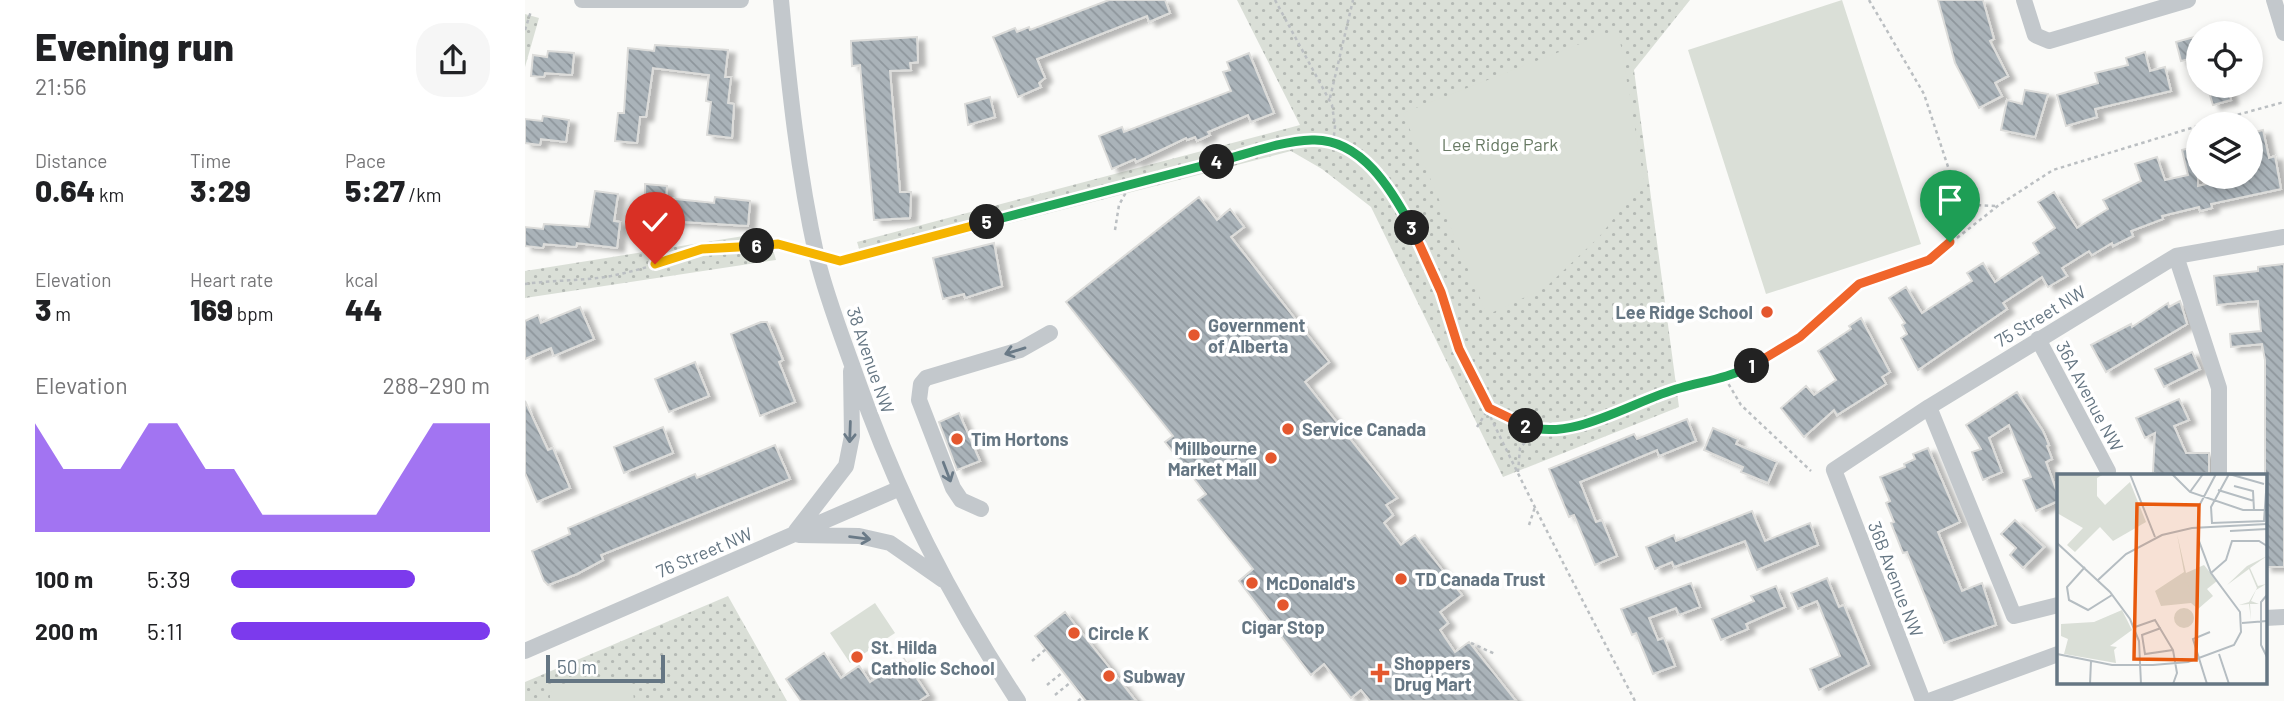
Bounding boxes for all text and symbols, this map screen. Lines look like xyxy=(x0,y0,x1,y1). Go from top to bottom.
map controls xyxy=(2186,21,2263,189)
button: locate xyxy=(2186,21,2263,98)
text: Evening run xyxy=(35,23,234,69)
button: share xyxy=(416,23,490,97)
text: 21:56 xyxy=(35,72,87,100)
button: layers xyxy=(2186,112,2263,189)
park label: Lee Ridge Park xyxy=(1442,133,1558,155)
pin: 4 xyxy=(1199,144,1235,180)
text: Distance xyxy=(35,149,107,172)
text: Time xyxy=(190,149,231,172)
text: Pace xyxy=(345,149,386,172)
text: 4 xyxy=(1211,150,1222,173)
pin xyxy=(1920,170,1980,242)
text: 0.64 xyxy=(35,172,95,208)
text: 3:29 xyxy=(190,172,251,208)
text: 5:27 xyxy=(345,172,405,208)
icon: arrive xyxy=(1931,181,1969,219)
text: km xyxy=(95,183,124,206)
text: /km xyxy=(405,183,441,206)
pin xyxy=(625,192,685,264)
icon: check xyxy=(636,203,674,241)
pin: 5 xyxy=(969,204,1005,240)
text: 5 xyxy=(981,210,992,233)
pin: 3 xyxy=(1395,210,1429,246)
text: 3 xyxy=(1406,216,1417,239)
pin: 6 xyxy=(740,229,775,264)
text: 6 xyxy=(751,234,762,257)
text: Elevation xyxy=(35,268,112,291)
text: Heart rate xyxy=(190,268,273,291)
text: kcal xyxy=(345,268,378,291)
street label: 75 Street NW xyxy=(1991,280,2090,352)
text: 3 xyxy=(35,291,51,327)
text: 169 xyxy=(190,291,233,327)
text: 44 xyxy=(345,291,382,327)
place label: Lee Ridge School xyxy=(1616,301,1753,323)
text: m xyxy=(51,302,71,325)
text: bpm xyxy=(233,302,273,325)
street label: 38 Avenue NW xyxy=(843,304,900,416)
marker: Lee Ridge School xyxy=(1759,304,1775,320)
place label: Government of Alberta xyxy=(1208,314,1306,357)
marker: Government of Alberta xyxy=(1186,327,1202,343)
street label: 36A Avenue NW xyxy=(2052,337,2128,455)
one-way arrow xyxy=(1004,346,1026,359)
pin: 1 xyxy=(1735,348,1769,384)
text: 1 xyxy=(1748,354,1755,377)
text: Elevation xyxy=(35,371,128,399)
text: 288–290 m xyxy=(382,371,490,399)
pin: 2 xyxy=(1509,408,1543,444)
text: 2 xyxy=(1520,414,1531,437)
place label: Service Canada xyxy=(1302,418,1426,440)
one-way arrow xyxy=(844,421,857,444)
marker: Service Canada xyxy=(1280,421,1296,437)
place label: Tim Hortons xyxy=(971,428,1069,450)
marker: Tim Hortons xyxy=(949,431,965,447)
place label: Millbourne Market Mall xyxy=(1168,437,1257,480)
marker: Millbourne Market Mall xyxy=(1263,450,1279,466)
one-way arrow xyxy=(942,460,954,482)
inset map xyxy=(2057,474,2267,684)
street label: 36B Avenue NW xyxy=(1864,518,1928,640)
street label: 76 Street NW xyxy=(653,522,755,582)
one-way arrow xyxy=(848,531,871,544)
text: 100 m xyxy=(35,565,93,593)
text: 5:39 xyxy=(147,565,190,593)
place label: TD Canada Trust xyxy=(1415,568,1546,590)
marker: TD Canada Trust xyxy=(1393,571,1409,587)
place label: McDonald's xyxy=(1266,572,1355,594)
marker: McDonald's xyxy=(1244,575,1260,591)
marker: Cigar Stop xyxy=(1275,597,1291,613)
place label: Cigar Stop xyxy=(1241,616,1325,638)
text: 200 m xyxy=(35,617,98,645)
text: 5:11 xyxy=(147,617,183,645)
place label: Circle K xyxy=(1088,622,1149,644)
marker: Circle K xyxy=(1066,625,1082,641)
place label: St. Hilda Catholic School xyxy=(871,636,995,679)
marker: St. Hilda Catholic School xyxy=(849,649,865,665)
scale bar xyxy=(546,652,665,684)
place label: Shoppers Drug Mart xyxy=(1394,652,1472,695)
text: 50 m xyxy=(557,655,597,678)
place label: Subway xyxy=(1123,665,1185,687)
marker: Shoppers Drug Mart xyxy=(1372,665,1388,681)
marker: Subway xyxy=(1101,668,1117,684)

